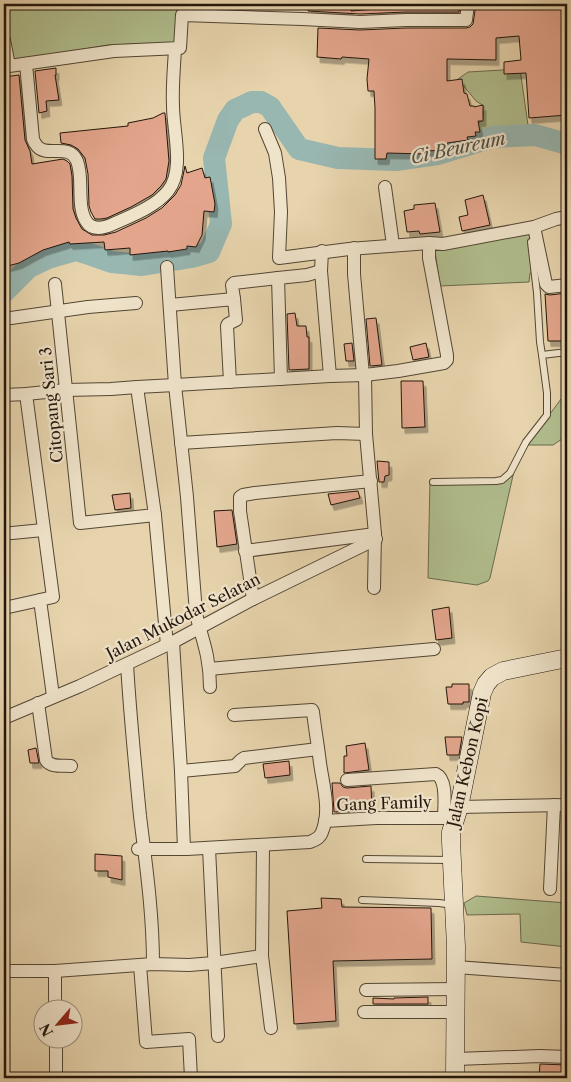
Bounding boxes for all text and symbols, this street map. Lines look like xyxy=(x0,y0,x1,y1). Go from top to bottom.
water label: Ci Beureum xyxy=(408,127,508,169)
street label: Citopang Sari 3 xyxy=(35,346,67,464)
street label: Jalan Mukodar Selatan xyxy=(100,568,263,665)
street label: Jalan Kebon Kopi xyxy=(442,695,492,832)
street label: Gang Family xyxy=(336,791,433,815)
north arrow xyxy=(32,1000,82,1050)
text: N xyxy=(36,1021,57,1040)

